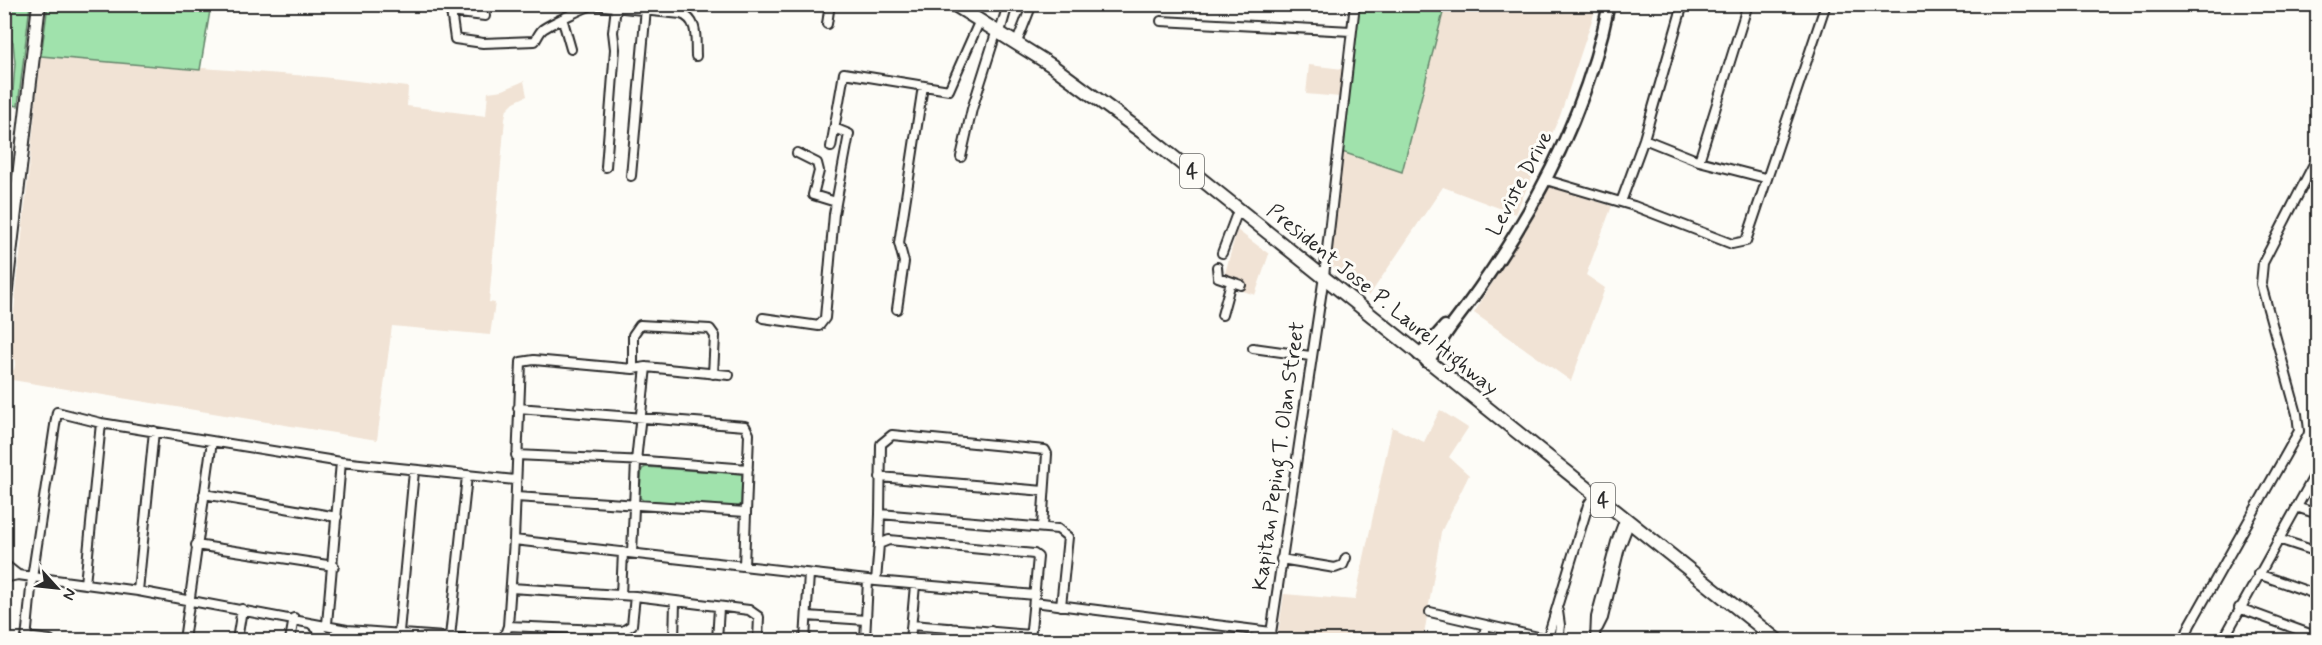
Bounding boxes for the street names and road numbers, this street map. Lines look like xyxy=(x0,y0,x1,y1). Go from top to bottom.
street label: Leviste Drive xyxy=(1480,126,1559,241)
road number: 4 xyxy=(1180,154,1204,188)
street label: President Jose P. Laurel Highway xyxy=(1259,197,1504,404)
street label: Kapitan Peping T. Olan Street xyxy=(1246,320,1314,593)
road number: 4 xyxy=(1591,483,1615,517)

